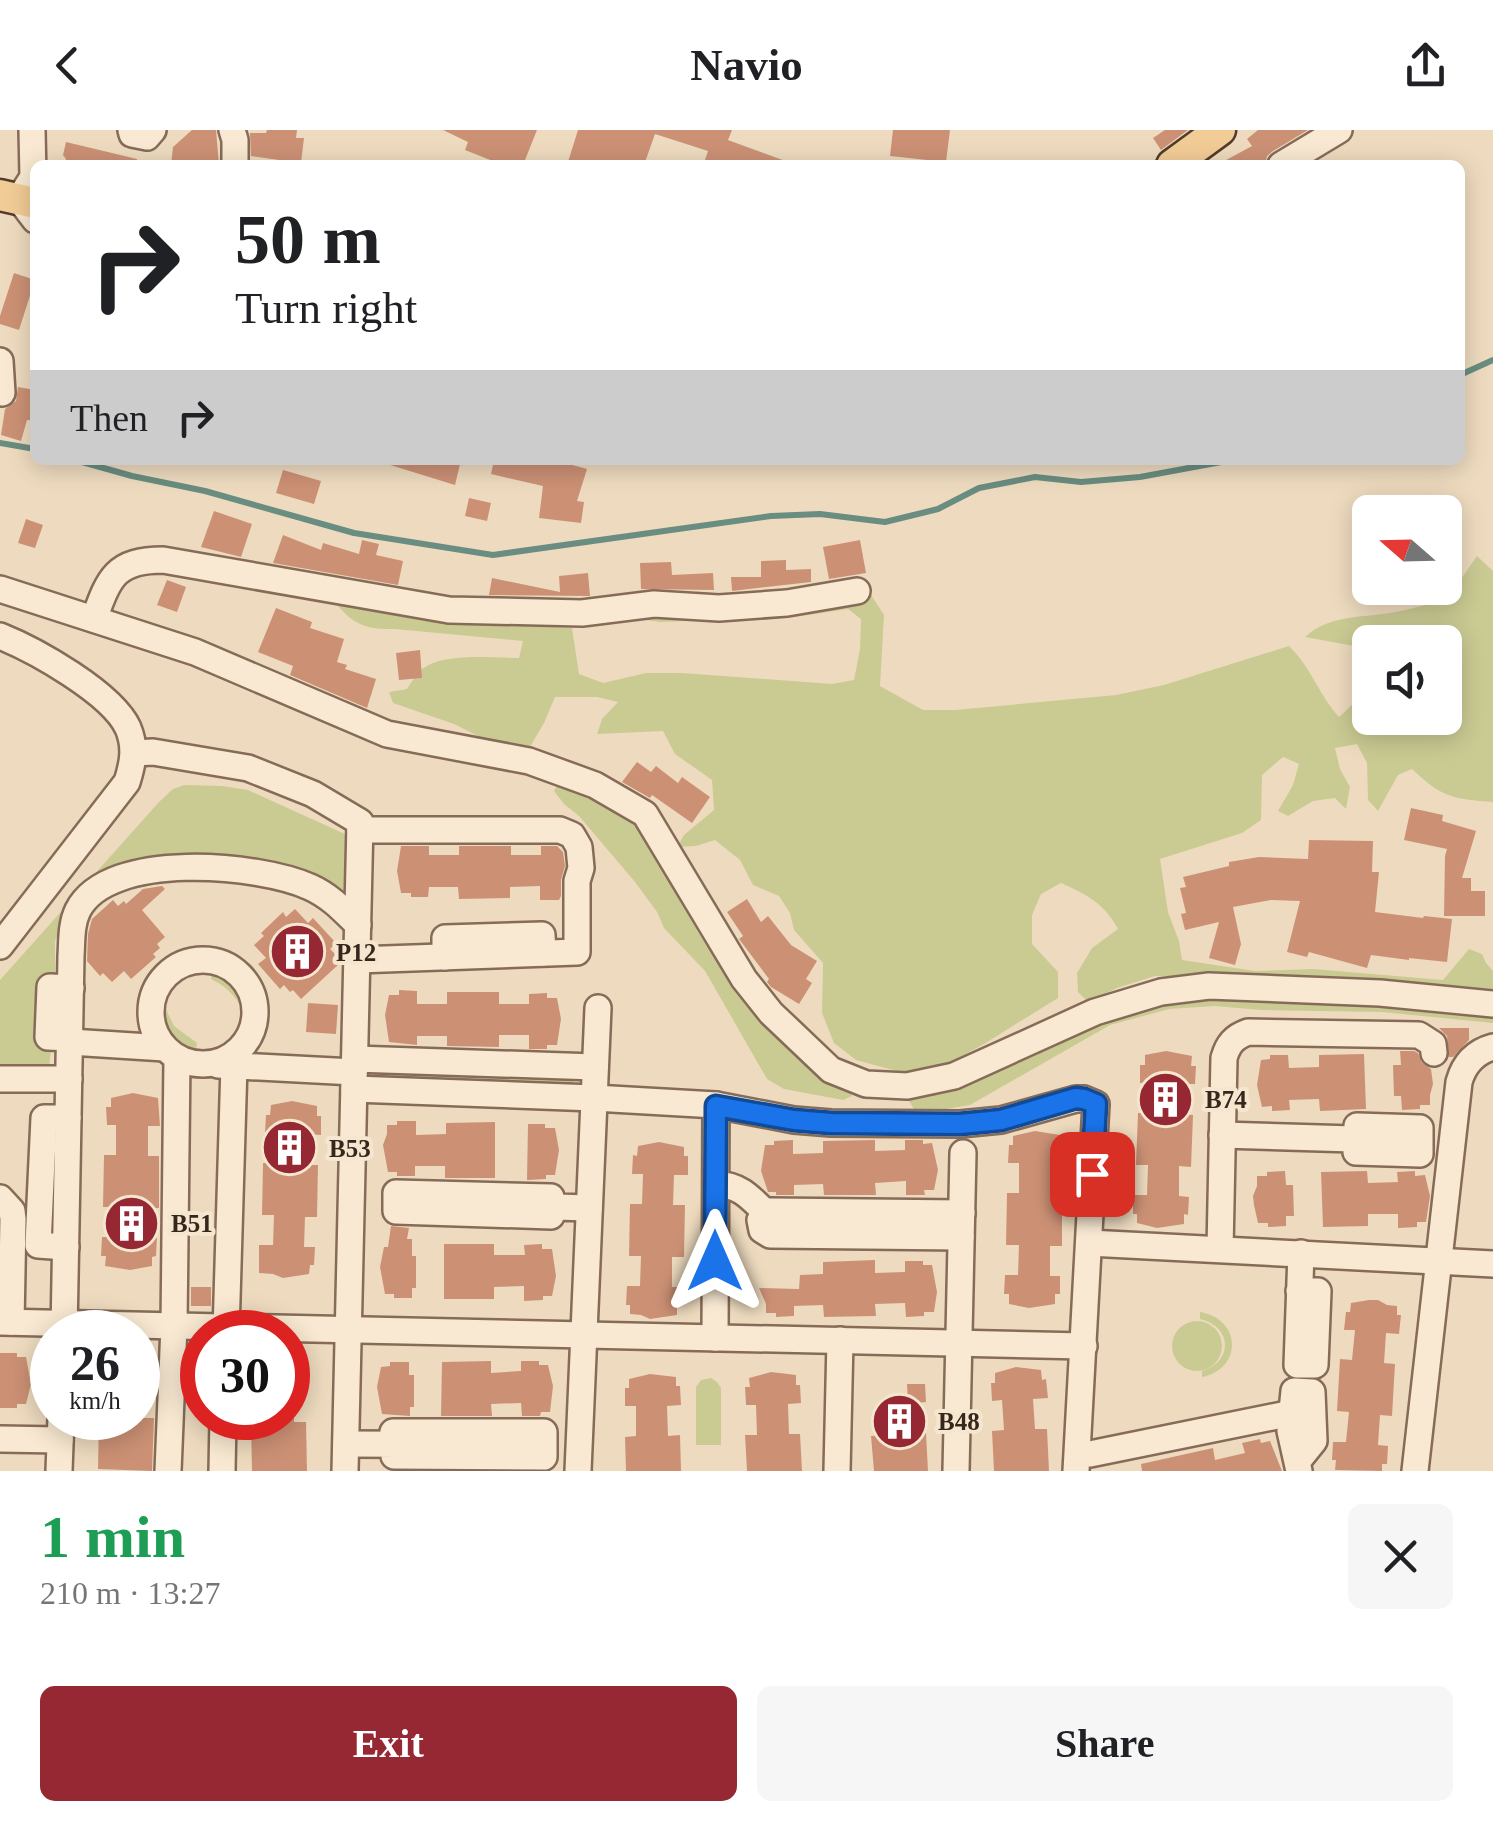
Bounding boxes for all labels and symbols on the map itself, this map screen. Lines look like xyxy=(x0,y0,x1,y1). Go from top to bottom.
north arrow xyxy=(1352,495,1462,605)
building icon: P12 xyxy=(267,922,327,982)
place label: P12 xyxy=(336,939,376,966)
building icon: B74 xyxy=(1136,1069,1196,1129)
place label: B74 xyxy=(1205,1086,1247,1113)
building icon: B53 xyxy=(260,1118,320,1178)
pin xyxy=(1050,1132,1135,1217)
place label: B53 xyxy=(329,1135,371,1162)
building icon: B51 xyxy=(102,1193,162,1253)
position arrow xyxy=(663,1209,767,1313)
place label: B51 xyxy=(171,1210,213,1237)
speed limit sign: 30 xyxy=(180,1310,310,1440)
building icon: B48 xyxy=(869,1391,929,1451)
place label: B48 xyxy=(938,1408,980,1435)

